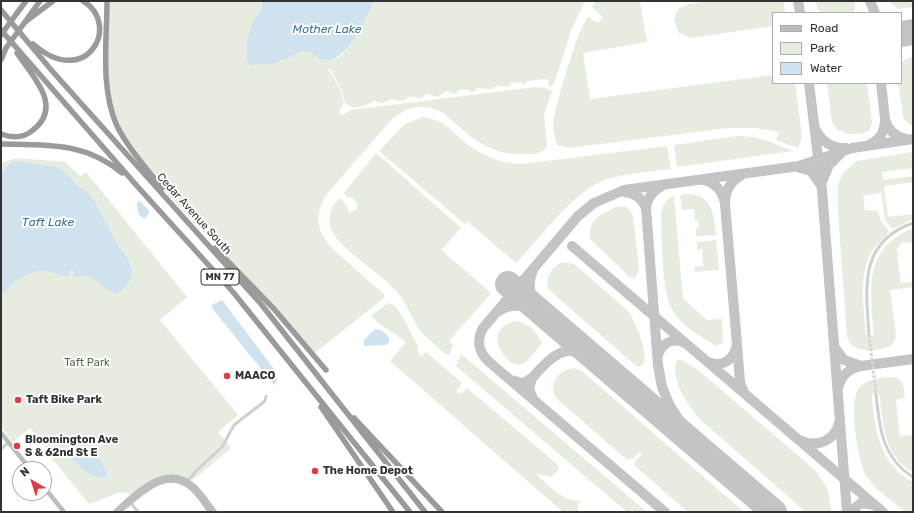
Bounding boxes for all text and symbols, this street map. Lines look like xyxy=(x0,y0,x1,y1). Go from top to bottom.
legend xyxy=(772,12,902,84)
text: Road xyxy=(810,21,838,35)
water label: Mother Lake xyxy=(293,23,361,37)
text: Park xyxy=(810,41,835,55)
text: Water xyxy=(810,61,842,75)
street label: Cedar Avenue South xyxy=(154,171,234,257)
water label: Taft Lake xyxy=(22,216,74,230)
road number: MN 77 xyxy=(201,269,239,285)
park label: Taft Park xyxy=(64,356,110,370)
place label: MAACO xyxy=(235,369,275,383)
marker: MAACO xyxy=(222,371,232,381)
place label: Taft Bike Park xyxy=(26,393,102,407)
marker: Taft Bike Park xyxy=(13,395,23,405)
place label: Bloomington Ave S & 62nd St E xyxy=(25,433,118,459)
marker: Bloomington Ave S & 62nd St E xyxy=(12,441,22,451)
north arrow xyxy=(12,461,52,501)
place label: The Home Depot xyxy=(323,464,413,478)
text: N xyxy=(18,465,32,480)
marker: The Home Depot xyxy=(310,466,320,476)

